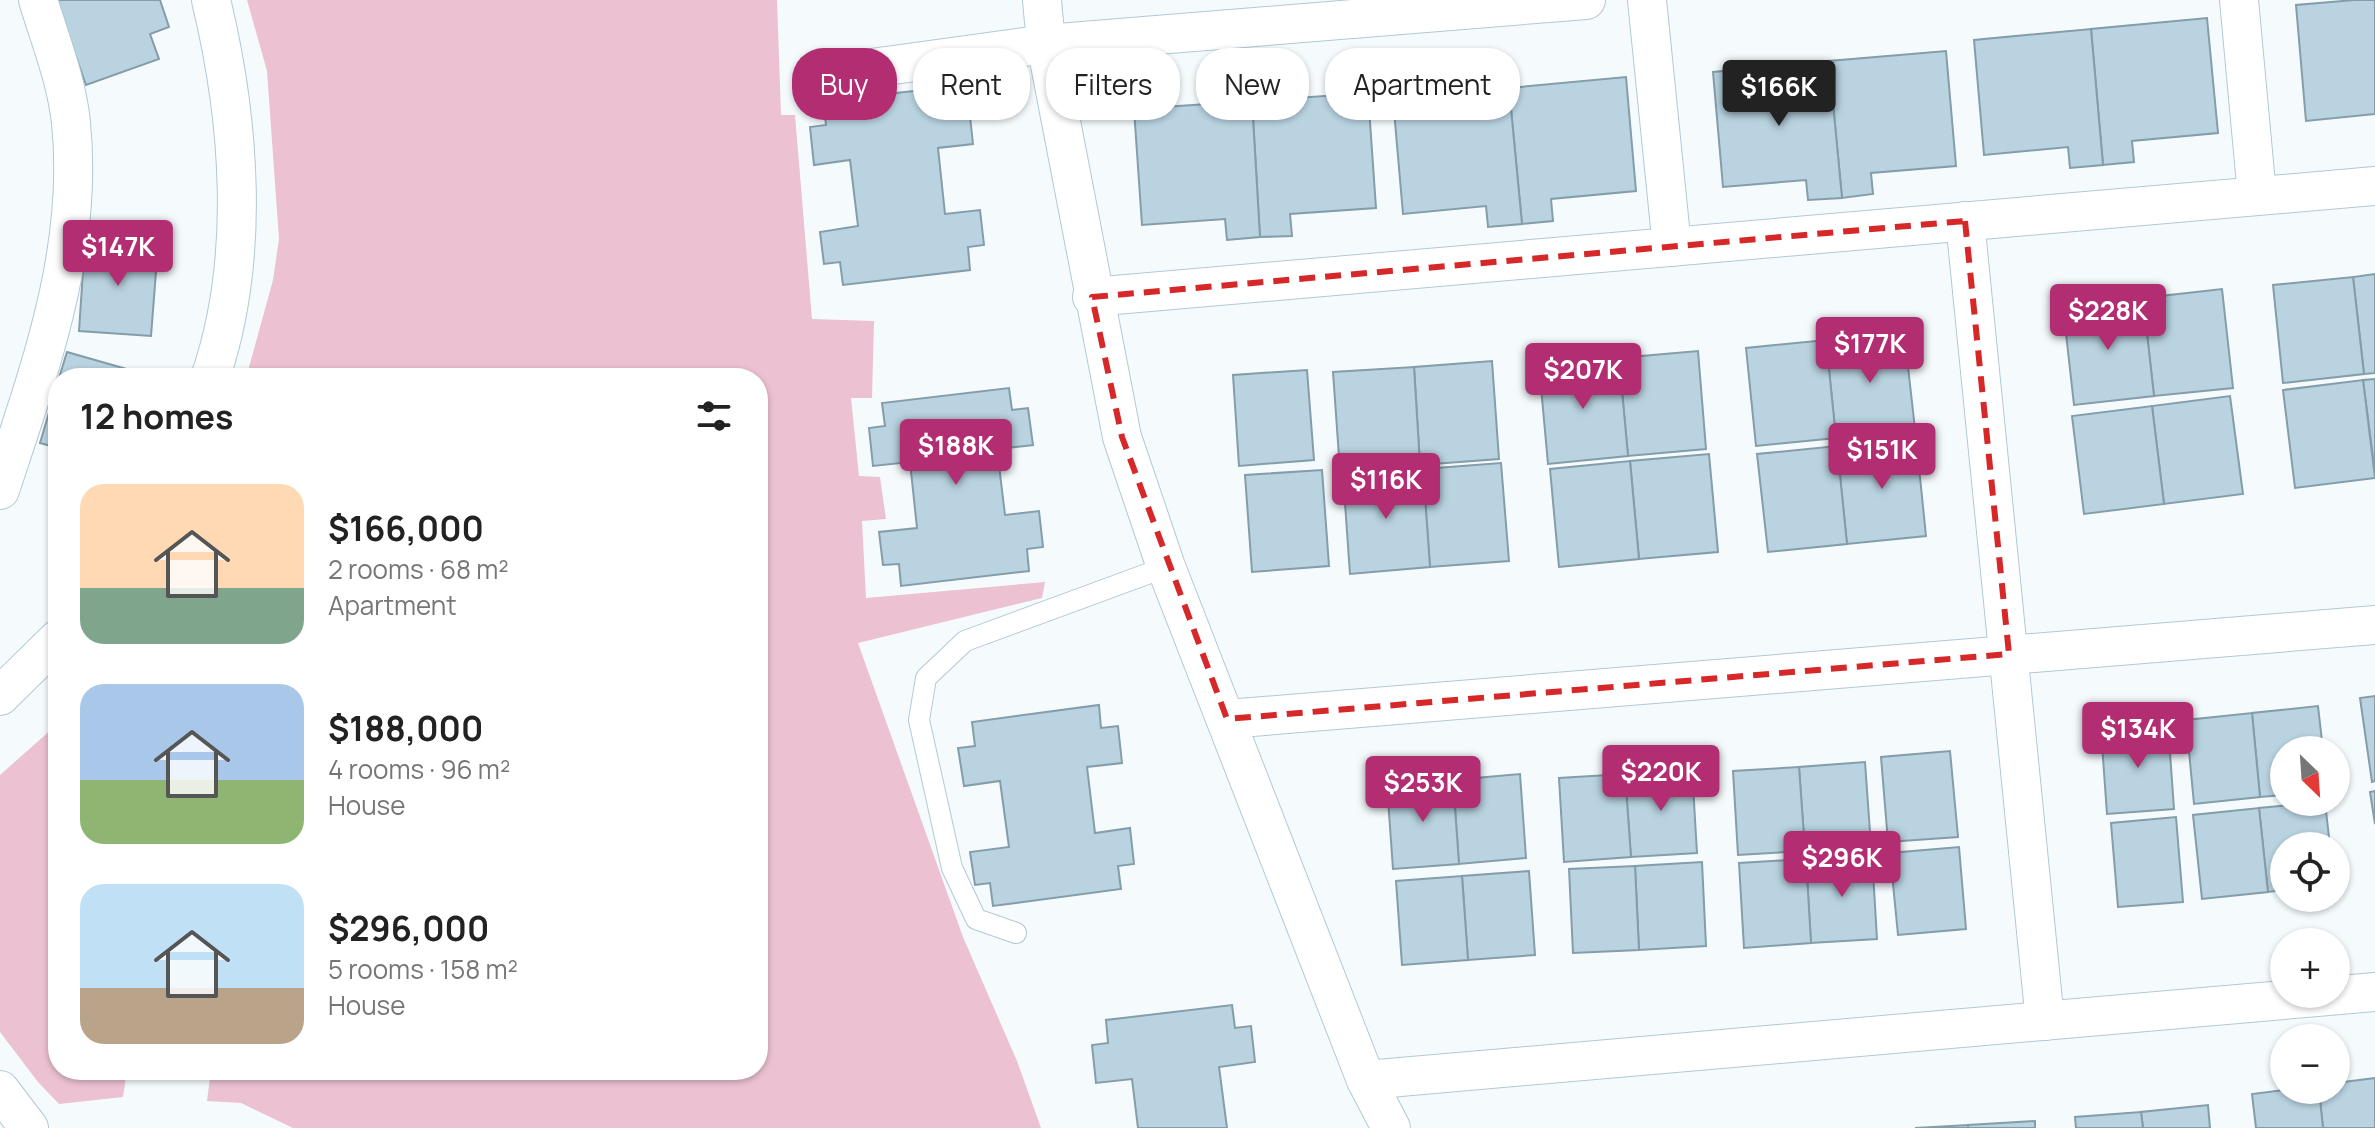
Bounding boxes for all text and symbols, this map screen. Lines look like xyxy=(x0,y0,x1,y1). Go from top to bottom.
chip: Buy xyxy=(792,48,897,120)
chip: Rent xyxy=(913,48,1030,120)
chip: Filters xyxy=(1046,48,1180,120)
chip: New xyxy=(1196,48,1309,120)
chip: Apartment xyxy=(1325,48,1520,120)
pin: $166K xyxy=(1723,60,1835,128)
text: $166K xyxy=(1741,68,1817,104)
pin: $147K xyxy=(62,220,174,288)
text: $147K xyxy=(81,228,155,264)
pin: $228K xyxy=(2052,284,2164,352)
text: $228K xyxy=(2068,292,2148,328)
pin: $177K xyxy=(1814,317,1926,385)
text: $177K xyxy=(1834,325,1906,361)
pin: $207K xyxy=(1527,343,1639,411)
text: $207K xyxy=(1543,351,1623,387)
text: 12 homes xyxy=(80,393,233,439)
icon: filters xyxy=(692,394,736,438)
pin: $188K xyxy=(900,419,1012,487)
pin: $151K xyxy=(1826,423,1938,491)
text: $188K xyxy=(918,427,994,463)
text: $151K xyxy=(1846,431,1918,467)
pin: $116K xyxy=(1330,453,1442,521)
text: $116K xyxy=(1350,461,1422,497)
text: $166,000 xyxy=(328,505,484,551)
icon: home xyxy=(144,516,240,612)
text: 2 rooms · 68 m² xyxy=(328,551,509,587)
text: Apartment xyxy=(328,587,457,623)
pin: $134K xyxy=(2082,702,2194,770)
text: $188,000 xyxy=(328,705,483,751)
text: $134K xyxy=(2100,710,2176,746)
icon: home xyxy=(144,716,240,812)
north arrow xyxy=(2270,736,2350,816)
map controls xyxy=(2270,736,2350,1104)
pin: $220K xyxy=(1605,745,1717,813)
text: 4 rooms · 96 m² xyxy=(328,751,510,787)
text: $220K xyxy=(1620,753,1702,789)
pin: $253K xyxy=(1367,756,1479,824)
text: $253K xyxy=(1384,764,1463,800)
text: House xyxy=(328,787,405,823)
pin: $296K xyxy=(1786,831,1898,899)
button: locate xyxy=(2270,832,2350,912)
text: $296K xyxy=(1802,839,1882,875)
text: $296,000 xyxy=(328,905,489,951)
icon: home xyxy=(144,916,240,1012)
button: + xyxy=(2270,928,2350,1008)
text: 5 rooms · 158 m² xyxy=(328,951,518,987)
text: House xyxy=(328,987,405,1023)
button: − xyxy=(2270,1024,2350,1104)

